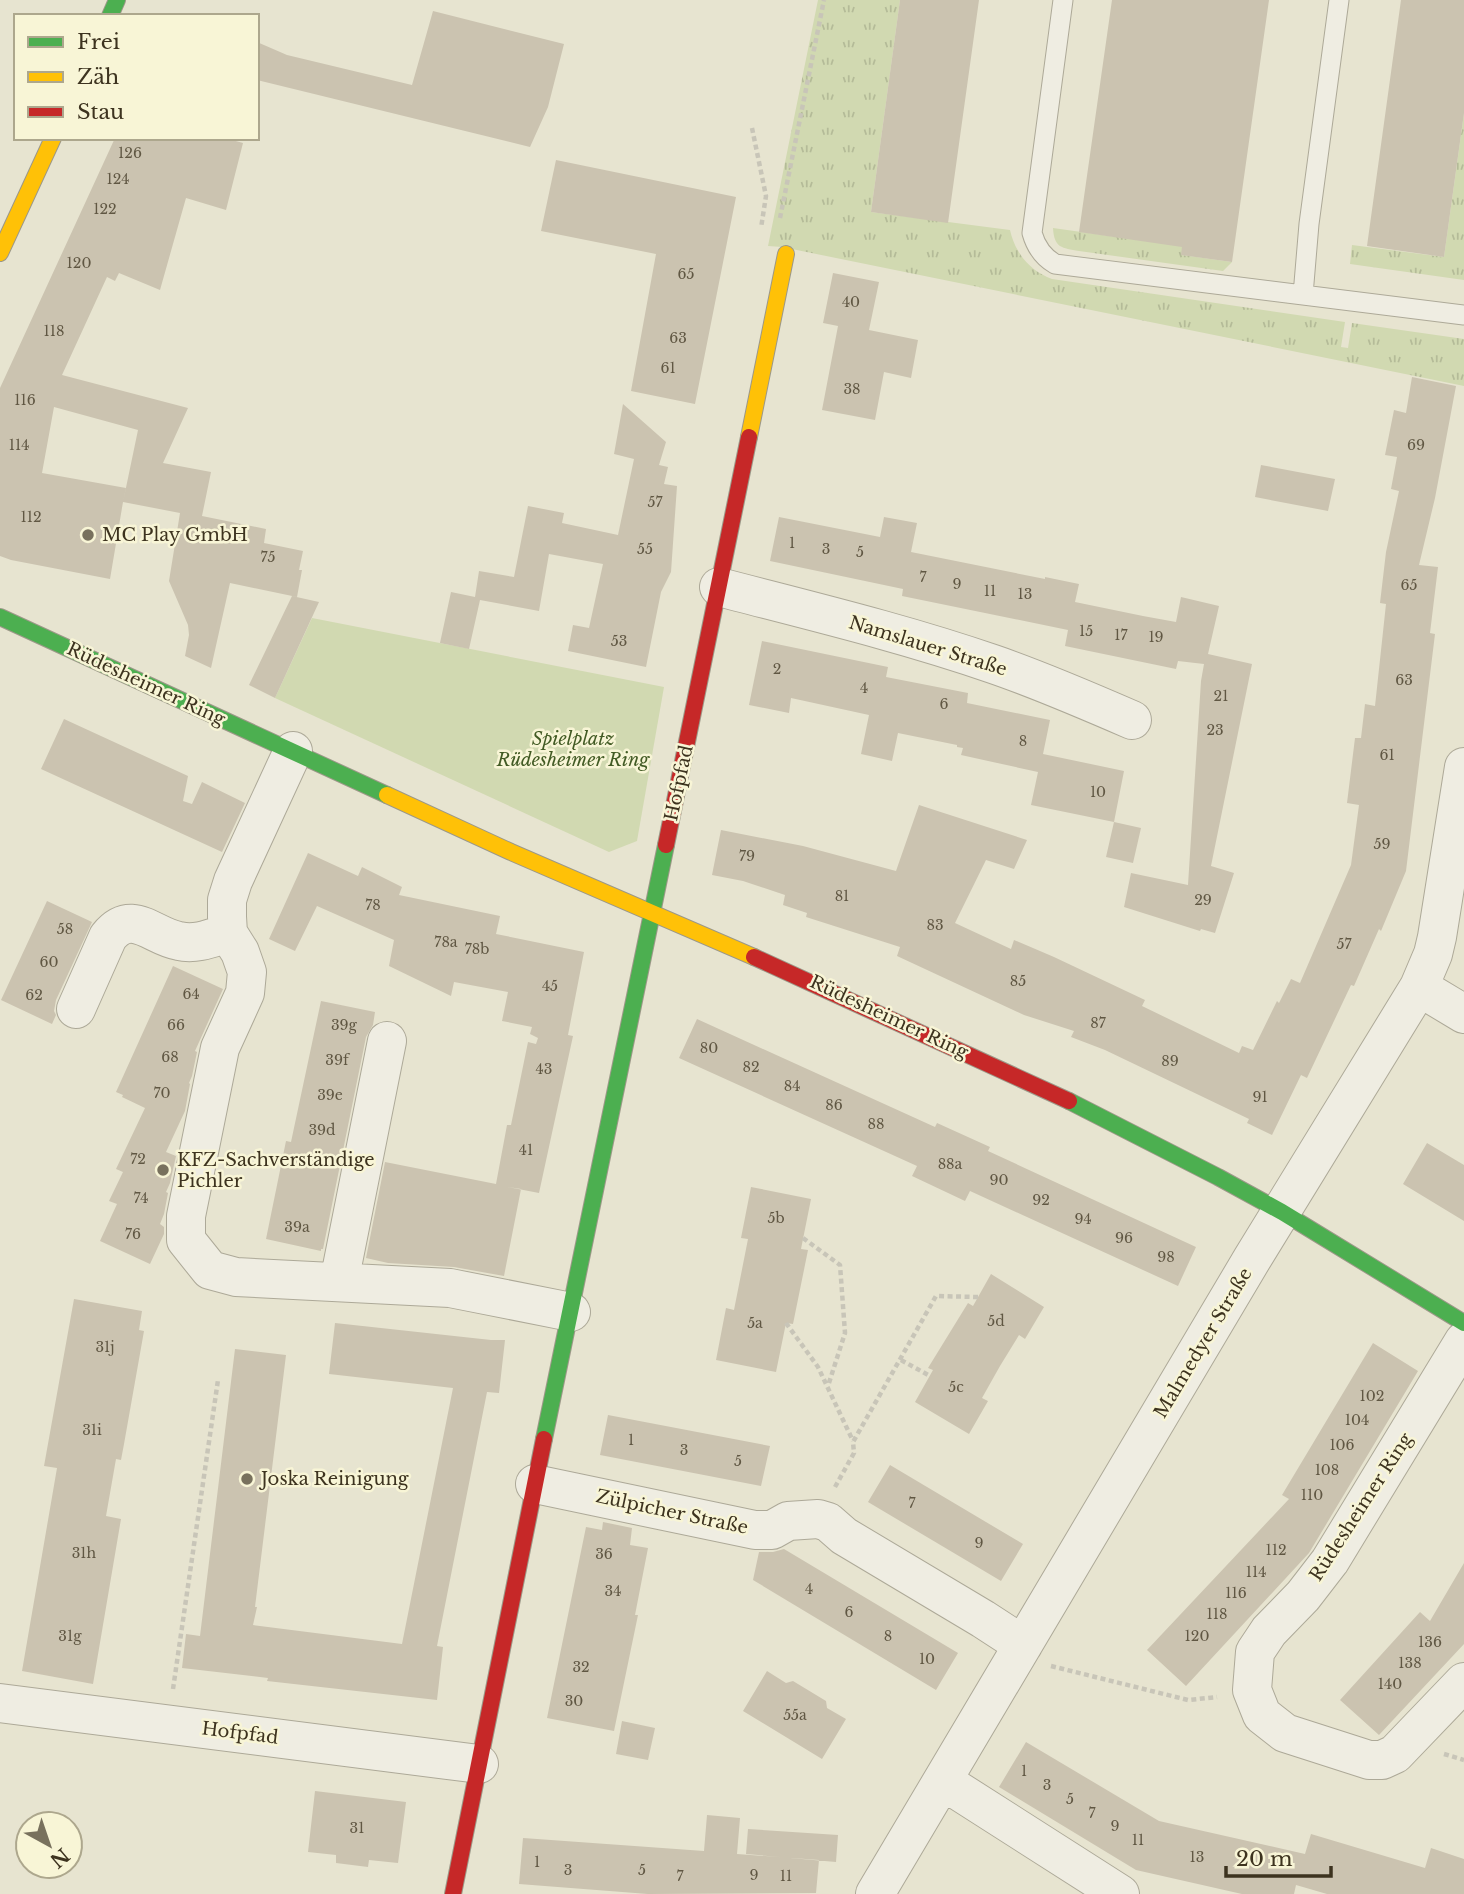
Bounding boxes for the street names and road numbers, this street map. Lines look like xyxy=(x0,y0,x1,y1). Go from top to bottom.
street label: Namslauer Straße xyxy=(846,612,1010,680)
street label: Rüdesheimer Ring xyxy=(63,638,229,730)
street label: Hofpfad xyxy=(660,743,698,823)
street label: Rüdesheimer Ring xyxy=(806,971,972,1063)
street label: Malmedyer Straße xyxy=(1149,1264,1257,1422)
street label: Rüdesheimer Ring xyxy=(1305,1429,1417,1585)
street label: Zülpicher Straße xyxy=(594,1485,750,1539)
street label: Hofpfad xyxy=(200,1717,280,1749)

